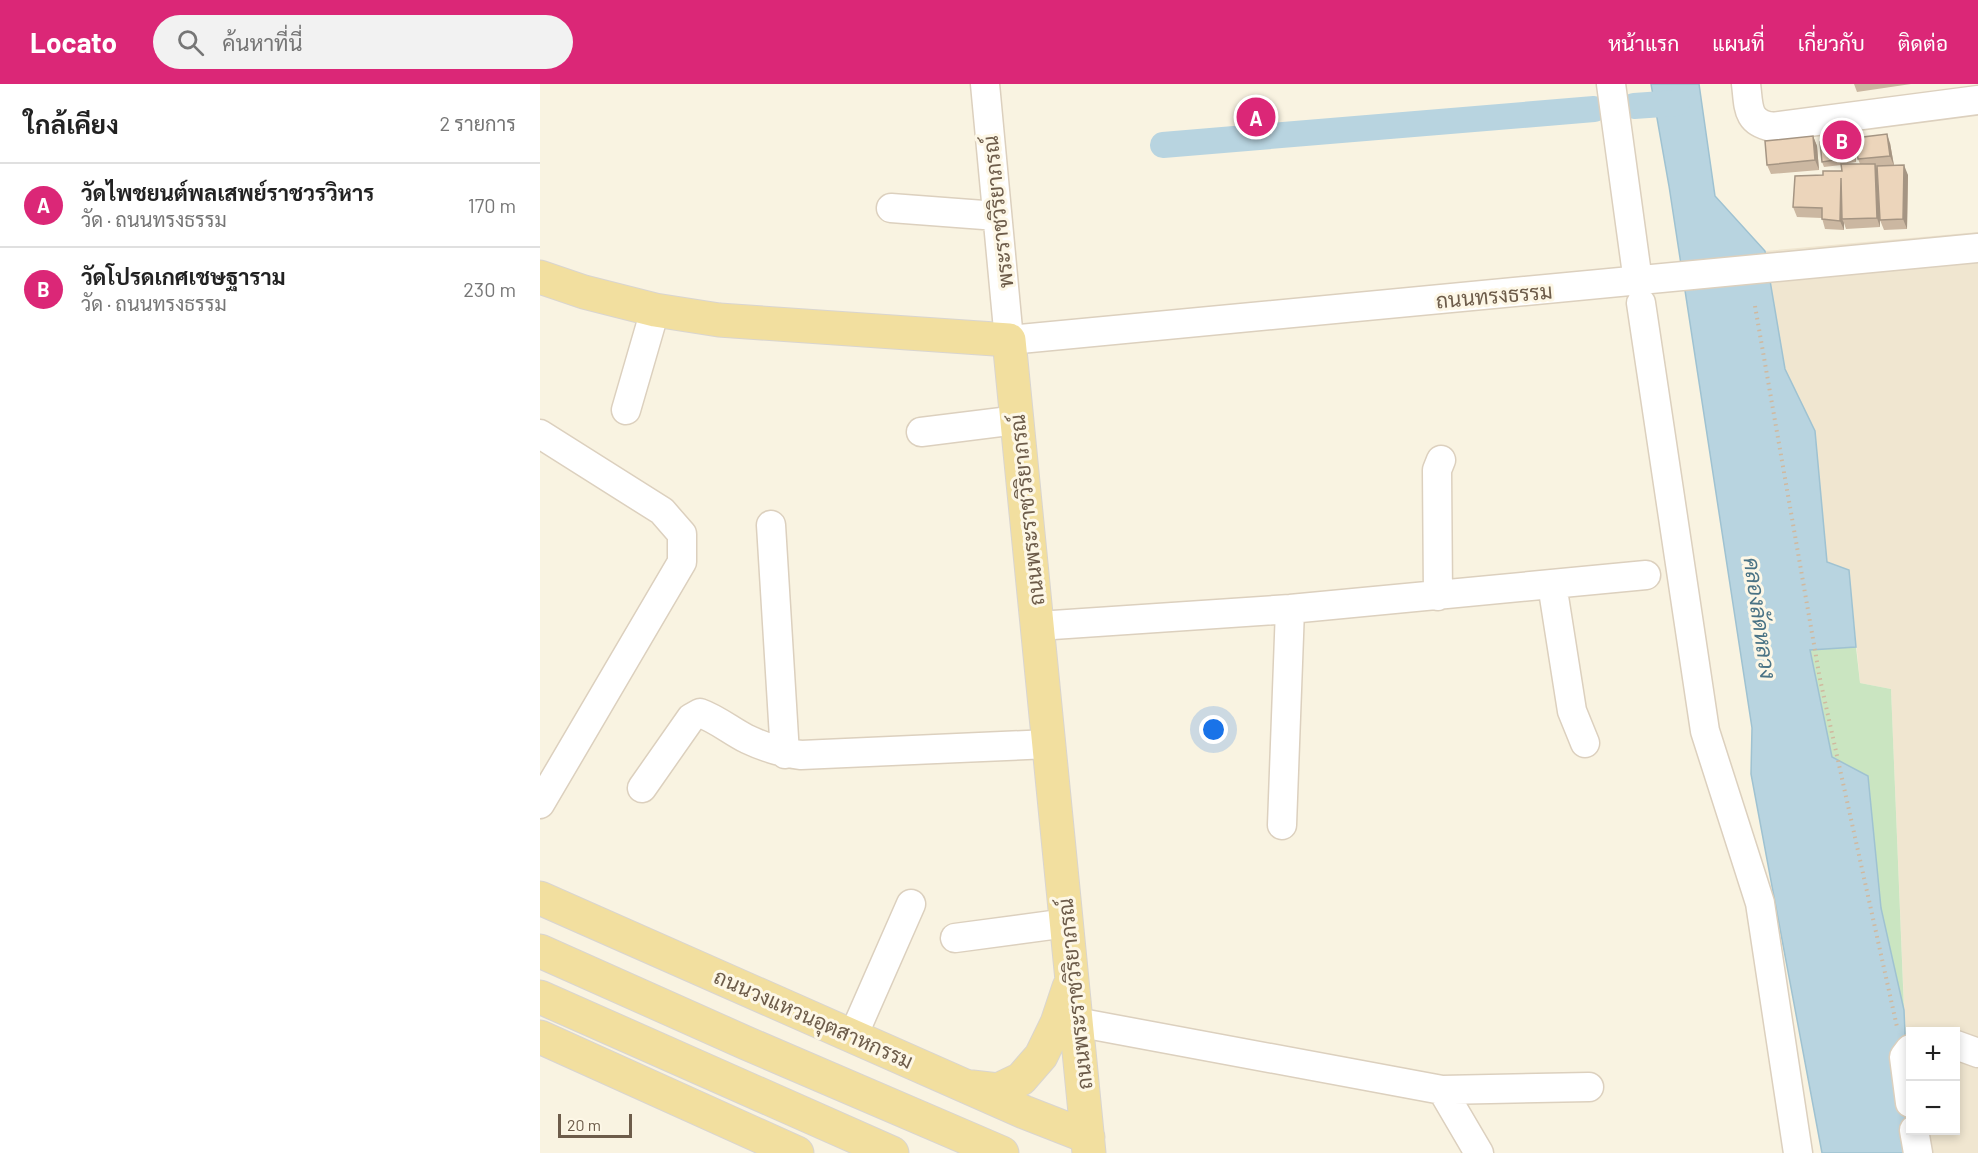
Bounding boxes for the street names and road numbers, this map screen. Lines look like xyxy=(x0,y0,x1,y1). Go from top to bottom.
street label: พระราชวิริยาภรณ์ xyxy=(977,134,1017,290)
street label: ถนนทรงธรรม xyxy=(1435,277,1553,313)
street label: ถนนพระราชวิริยาภรณ์ xyxy=(1004,413,1048,607)
street label: ถนนพระราชวิริยาภรณ์ xyxy=(1052,897,1096,1091)
street label: ถนนวงแหวนอุตสาหกรรม xyxy=(709,963,917,1076)

